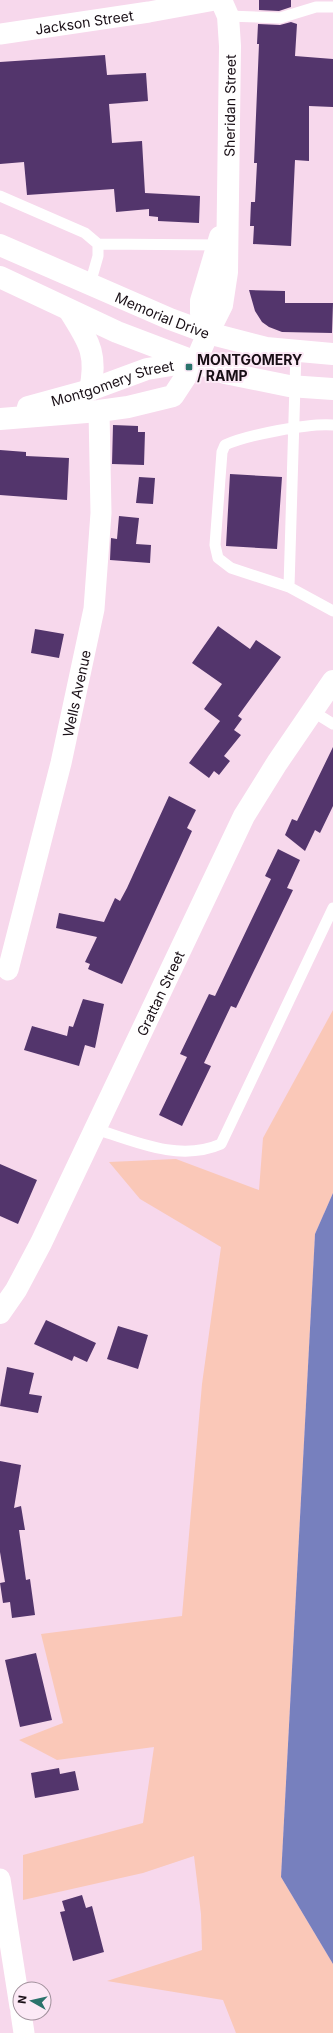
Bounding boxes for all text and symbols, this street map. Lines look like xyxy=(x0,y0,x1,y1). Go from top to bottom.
street label: Jackson Street xyxy=(34,6,135,37)
street label: Sheridan Street xyxy=(220,54,238,157)
street label: Memorial Drive xyxy=(113,288,212,341)
place label: MONTGOMERY / RAMP xyxy=(197,351,302,384)
street label: Montgomery Street xyxy=(49,356,175,409)
marker: MONTGOMERY / RAMP xyxy=(184,362,194,372)
street label: Wells Avenue xyxy=(58,648,94,738)
street label: Grattan Street xyxy=(132,947,187,1038)
north arrow xyxy=(12,1981,52,2021)
text: N xyxy=(15,1994,30,2005)

